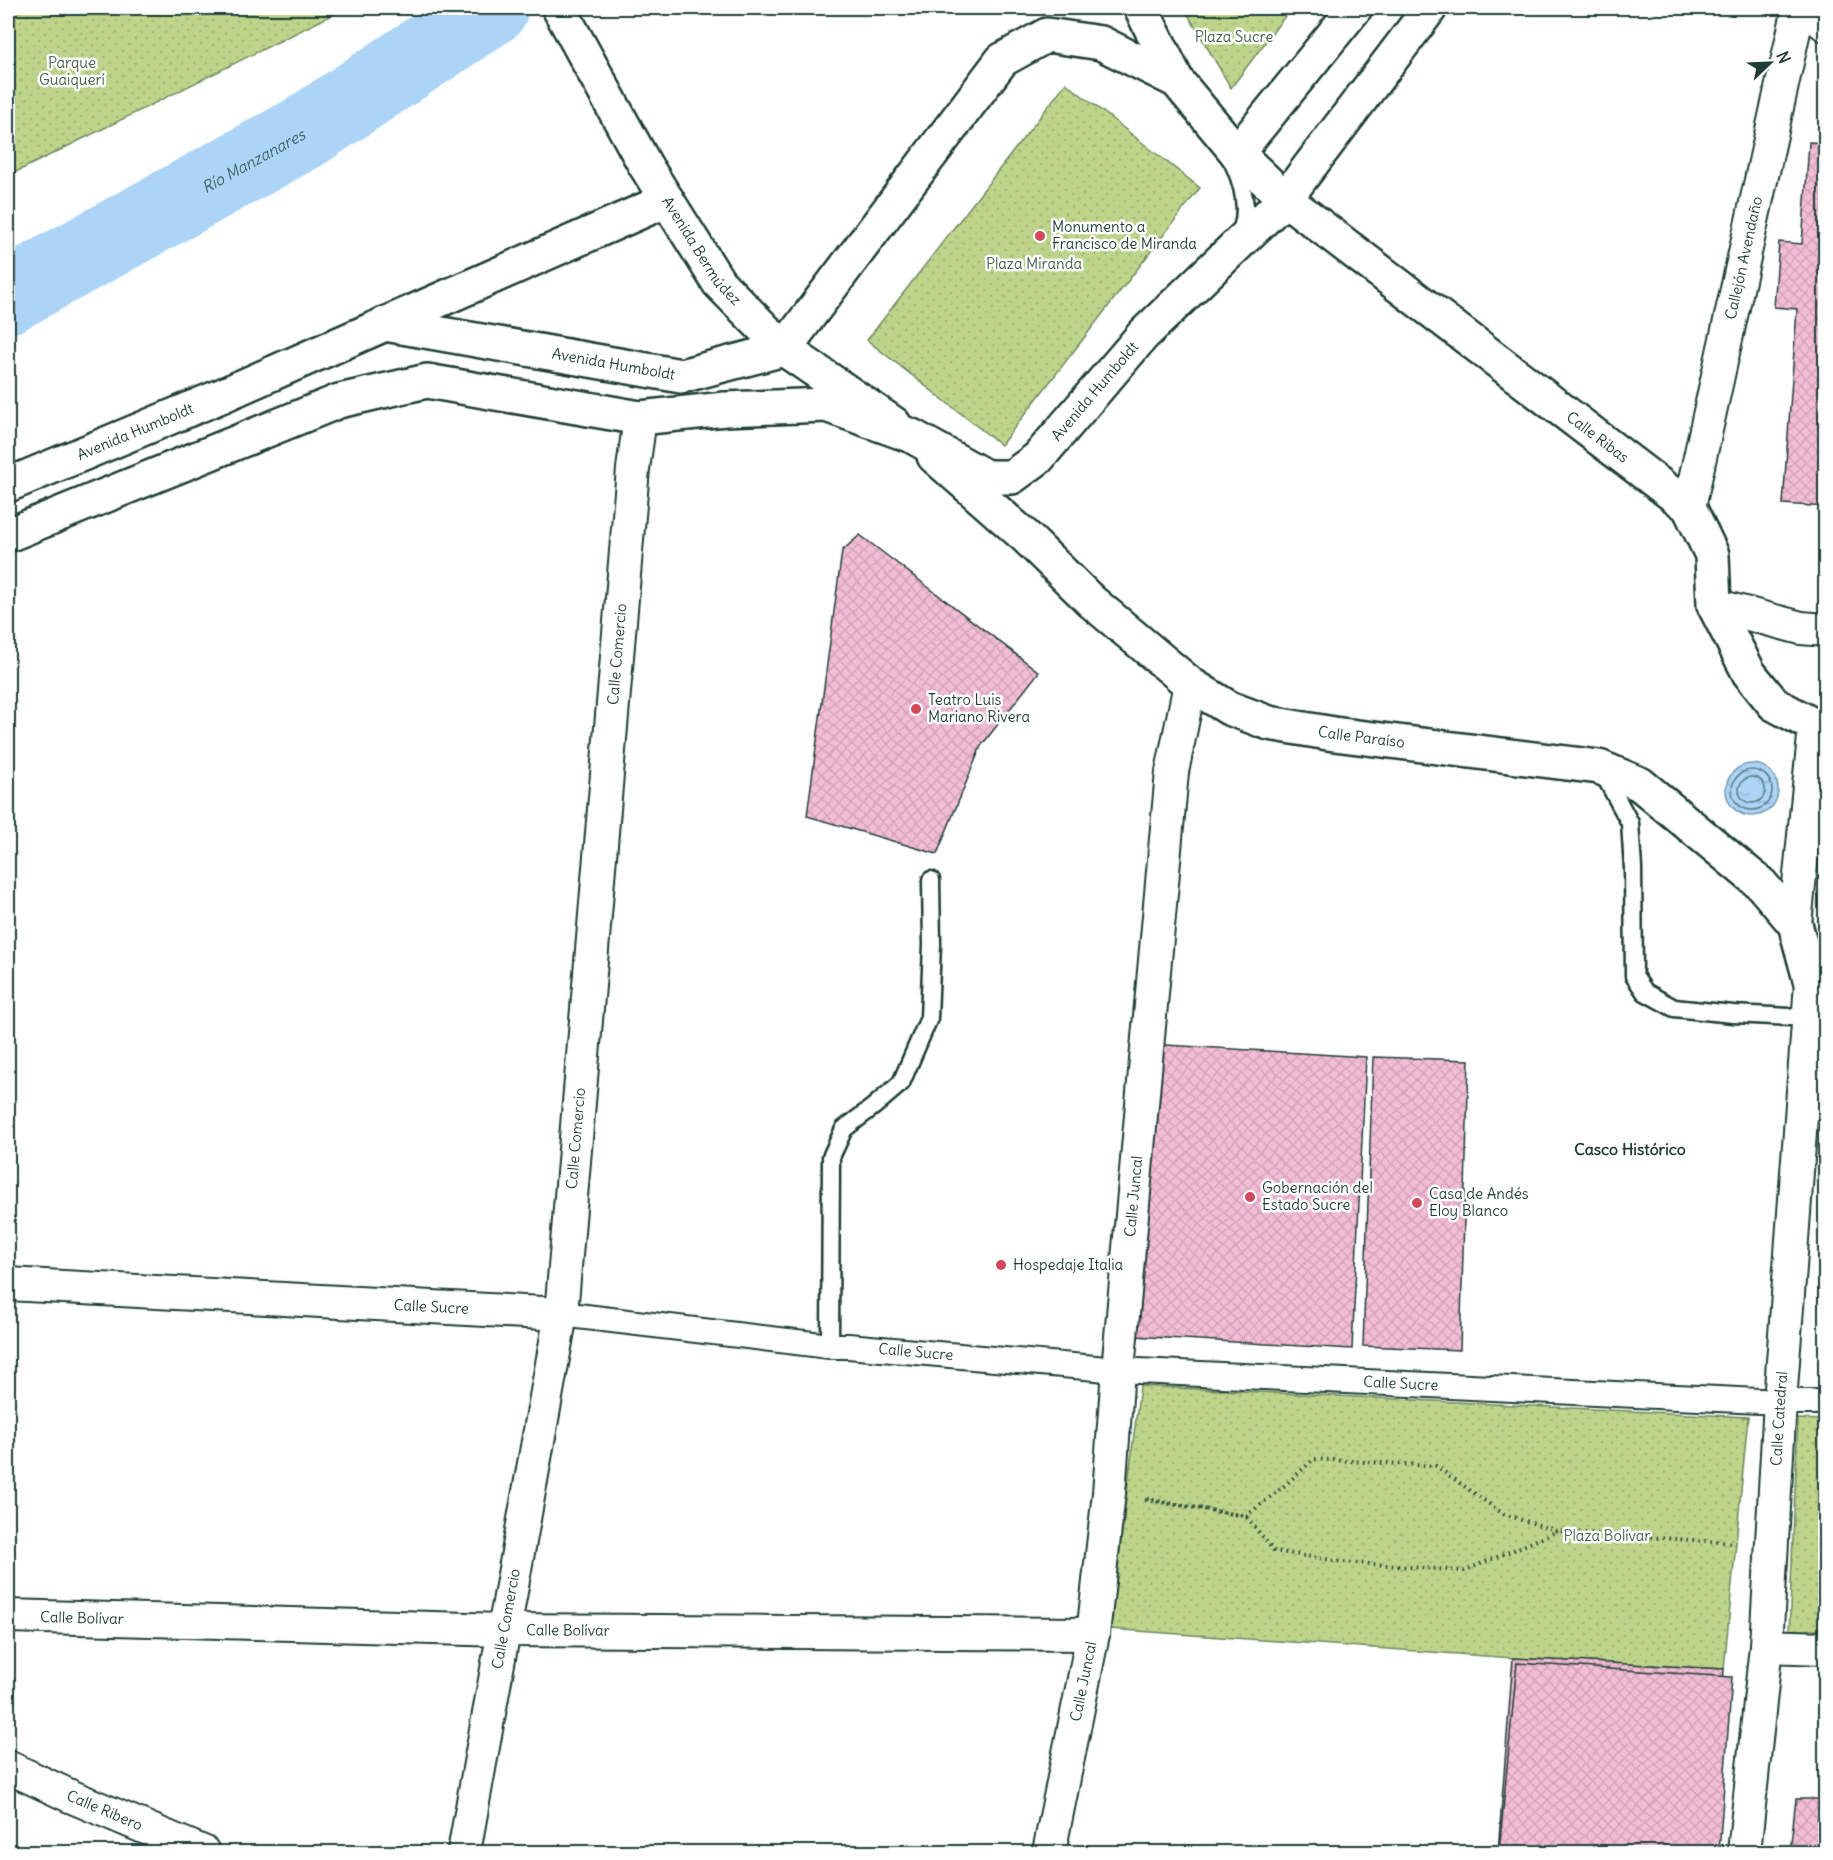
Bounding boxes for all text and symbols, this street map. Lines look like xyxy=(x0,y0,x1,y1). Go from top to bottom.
park label: Plaza Sucre xyxy=(1195,27,1273,46)
north arrow xyxy=(1740,33,1800,93)
text: N xyxy=(1772,48,1795,66)
park label: Parque Guaiquerí xyxy=(39,53,105,89)
water label: Río Manzanares xyxy=(198,124,309,197)
street label: Avenida Bermúdez xyxy=(658,193,746,309)
street label: Callejón Avendaño xyxy=(1721,195,1766,321)
place label: Monumento a Francisco de Miranda xyxy=(1052,217,1197,253)
marker: Monumento a Francisco de Miranda xyxy=(1033,229,1047,243)
park label: Plaza Miranda xyxy=(986,254,1083,273)
street label: Avenida Humboldt xyxy=(1047,337,1142,445)
street label: Avenida Humboldt xyxy=(551,344,677,384)
street label: Avenida Humboldt xyxy=(74,399,196,464)
street label: Calle Ribas xyxy=(1563,407,1633,467)
street label: Calle Comercio xyxy=(603,603,631,705)
place label: Teatro Luis Mariano Rivera xyxy=(928,690,1031,726)
marker: Teatro Luis Mariano Rivera xyxy=(909,702,923,716)
street label: Calle Paraíso xyxy=(1317,721,1406,752)
street label: Calle Comercio xyxy=(562,1087,589,1190)
district label: Casco Histórico xyxy=(1574,1139,1686,1159)
street label: Calle Juncal xyxy=(1120,1155,1146,1238)
place label: Gobernación del Estado Sucre xyxy=(1262,1178,1373,1214)
place label: Casa de Andés Eloy Blanco xyxy=(1429,1184,1529,1220)
marker: Gobernación del Estado Sucre xyxy=(1243,1190,1257,1204)
marker: Casa de Andés Eloy Blanco xyxy=(1410,1196,1424,1210)
place label: Hospedaje Italia xyxy=(1013,1255,1124,1274)
marker: Hospedaje Italia xyxy=(994,1258,1008,1272)
street label: Calle Sucre xyxy=(393,1295,469,1318)
street label: Calle Sucre xyxy=(878,1339,954,1364)
street label: Calle Catedral xyxy=(1766,1370,1791,1466)
street label: Calle Sucre xyxy=(1363,1372,1439,1394)
park label: Plaza Bolívar xyxy=(1563,1526,1651,1545)
street label: Calle Comercio xyxy=(487,1567,524,1670)
street label: Calle Bolívar xyxy=(40,1607,124,1628)
street label: Calle Bolívar xyxy=(526,1620,610,1640)
street label: Calle Juncal xyxy=(1066,1640,1100,1723)
street label: Calle Ribero xyxy=(64,1786,146,1834)

